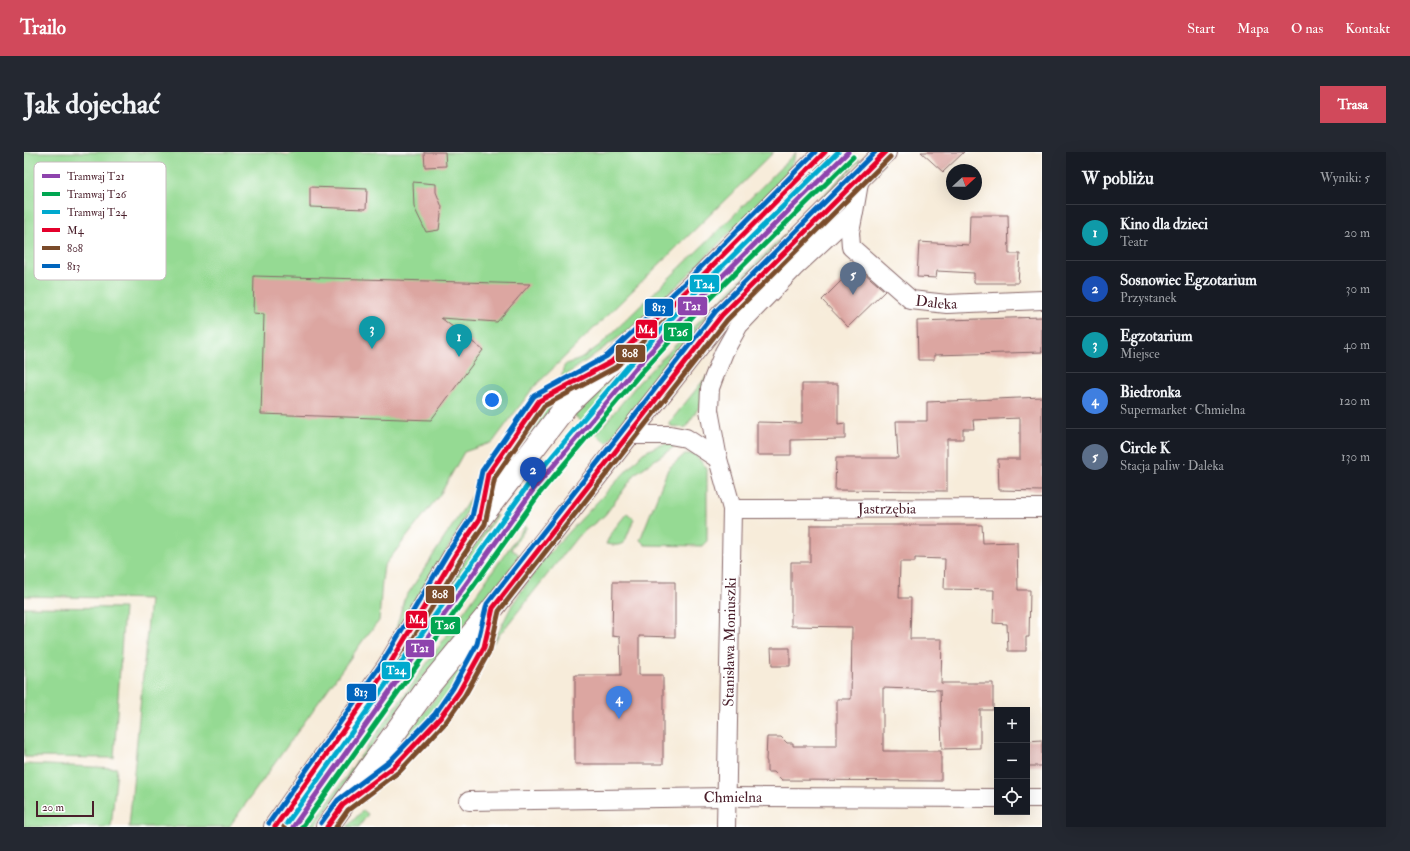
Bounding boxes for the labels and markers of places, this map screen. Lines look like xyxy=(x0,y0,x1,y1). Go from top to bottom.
pin: 5 xyxy=(840,262,866,295)
pin: 3 xyxy=(359,316,385,349)
pin: 1 xyxy=(446,324,472,357)
pin: 2 xyxy=(520,457,546,490)
pin: 4 xyxy=(606,686,632,719)

